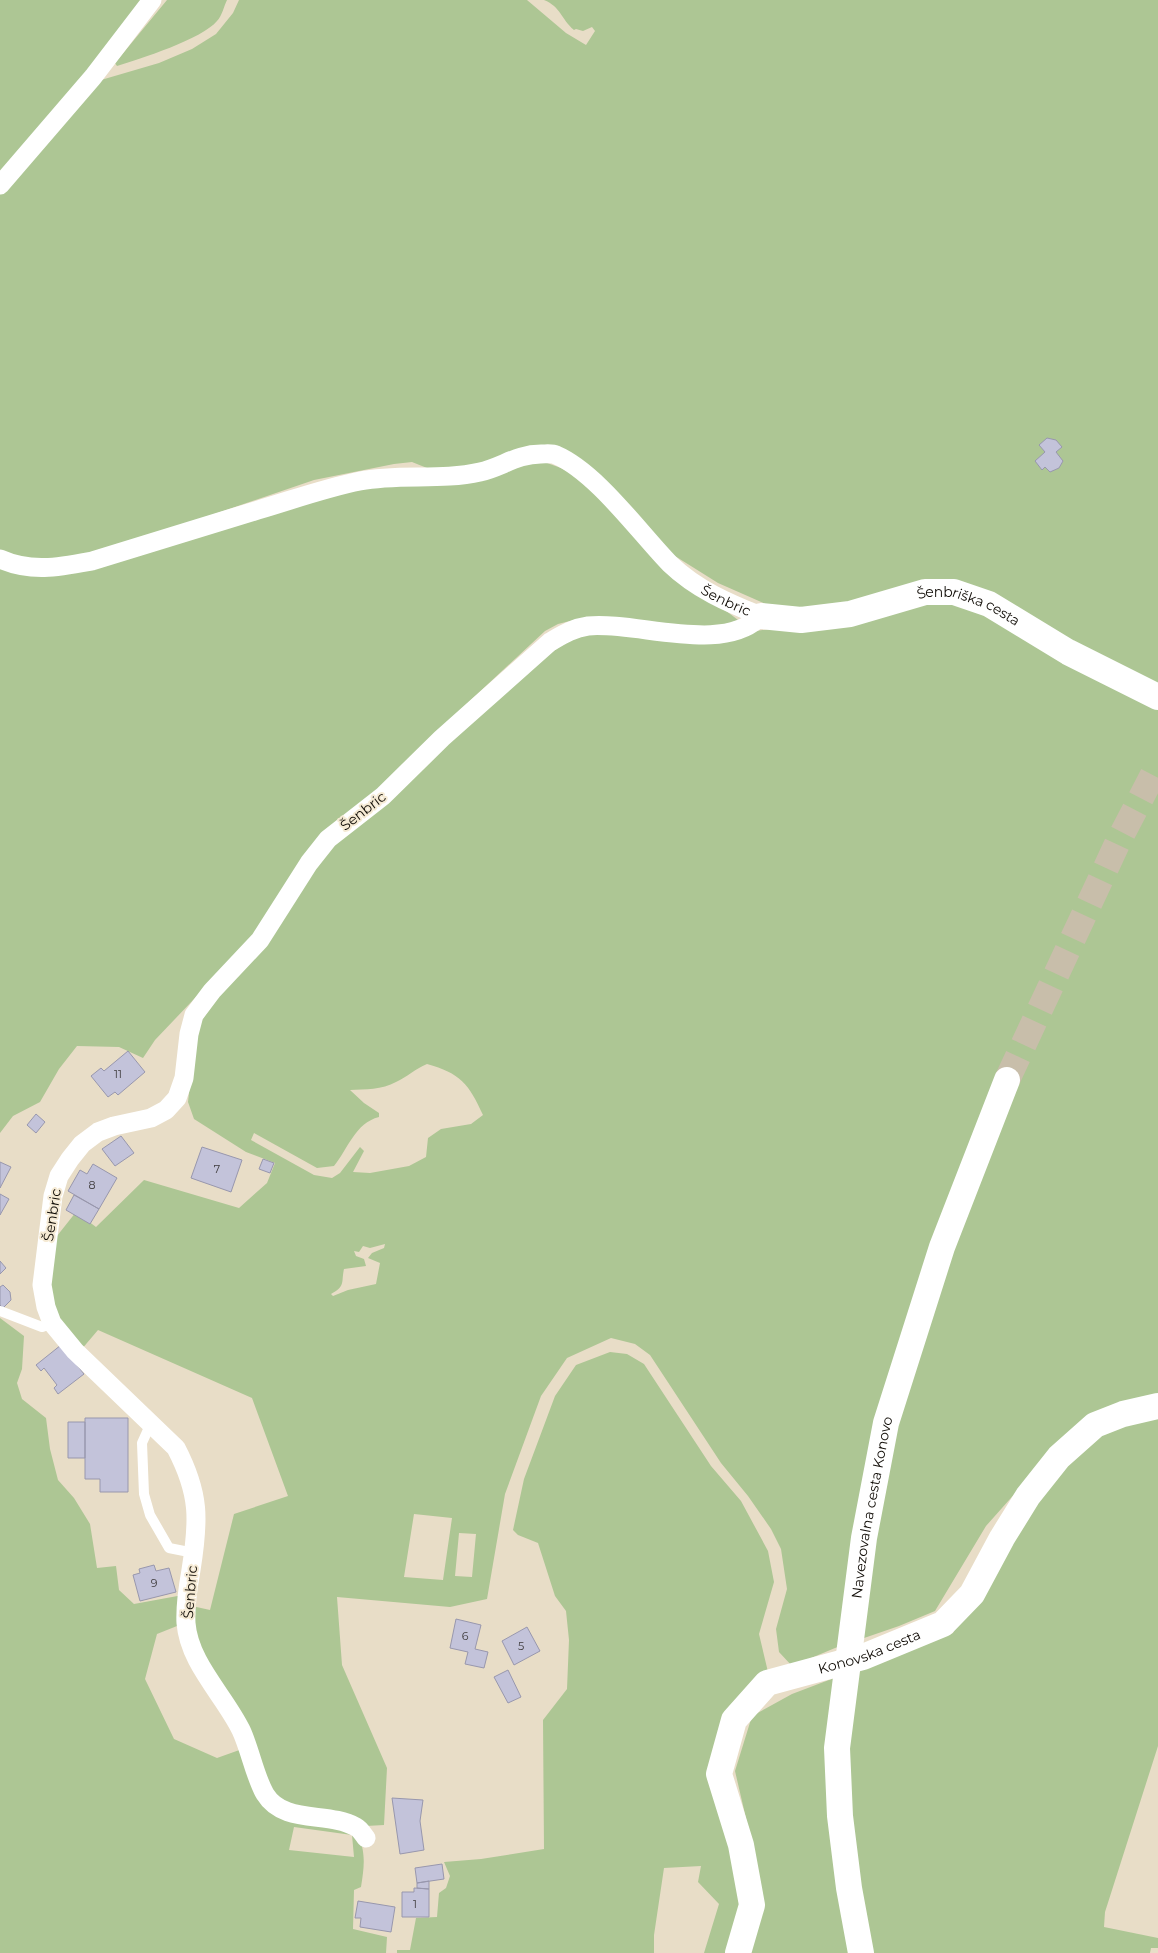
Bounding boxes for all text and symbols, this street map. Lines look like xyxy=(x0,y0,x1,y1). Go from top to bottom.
street label: Šenbric xyxy=(698,581,754,620)
street label: Šenbriška cesta xyxy=(915,583,1023,630)
street label: Šenbric xyxy=(337,787,390,834)
house number: 11 xyxy=(114,1067,122,1081)
house number: 7 xyxy=(214,1162,220,1176)
house number: 8 xyxy=(88,1178,96,1192)
street label: Šenbric xyxy=(39,1187,65,1243)
street label: Navezovalna cesta Konovo xyxy=(847,1414,897,1599)
street label: Šenbric xyxy=(179,1565,201,1619)
house number: 9 xyxy=(151,1576,158,1590)
street label: Konovska cesta xyxy=(816,1625,923,1678)
house number: 6 xyxy=(462,1629,469,1643)
house number: 5 xyxy=(518,1639,524,1653)
house number: 1 xyxy=(413,1897,417,1911)

